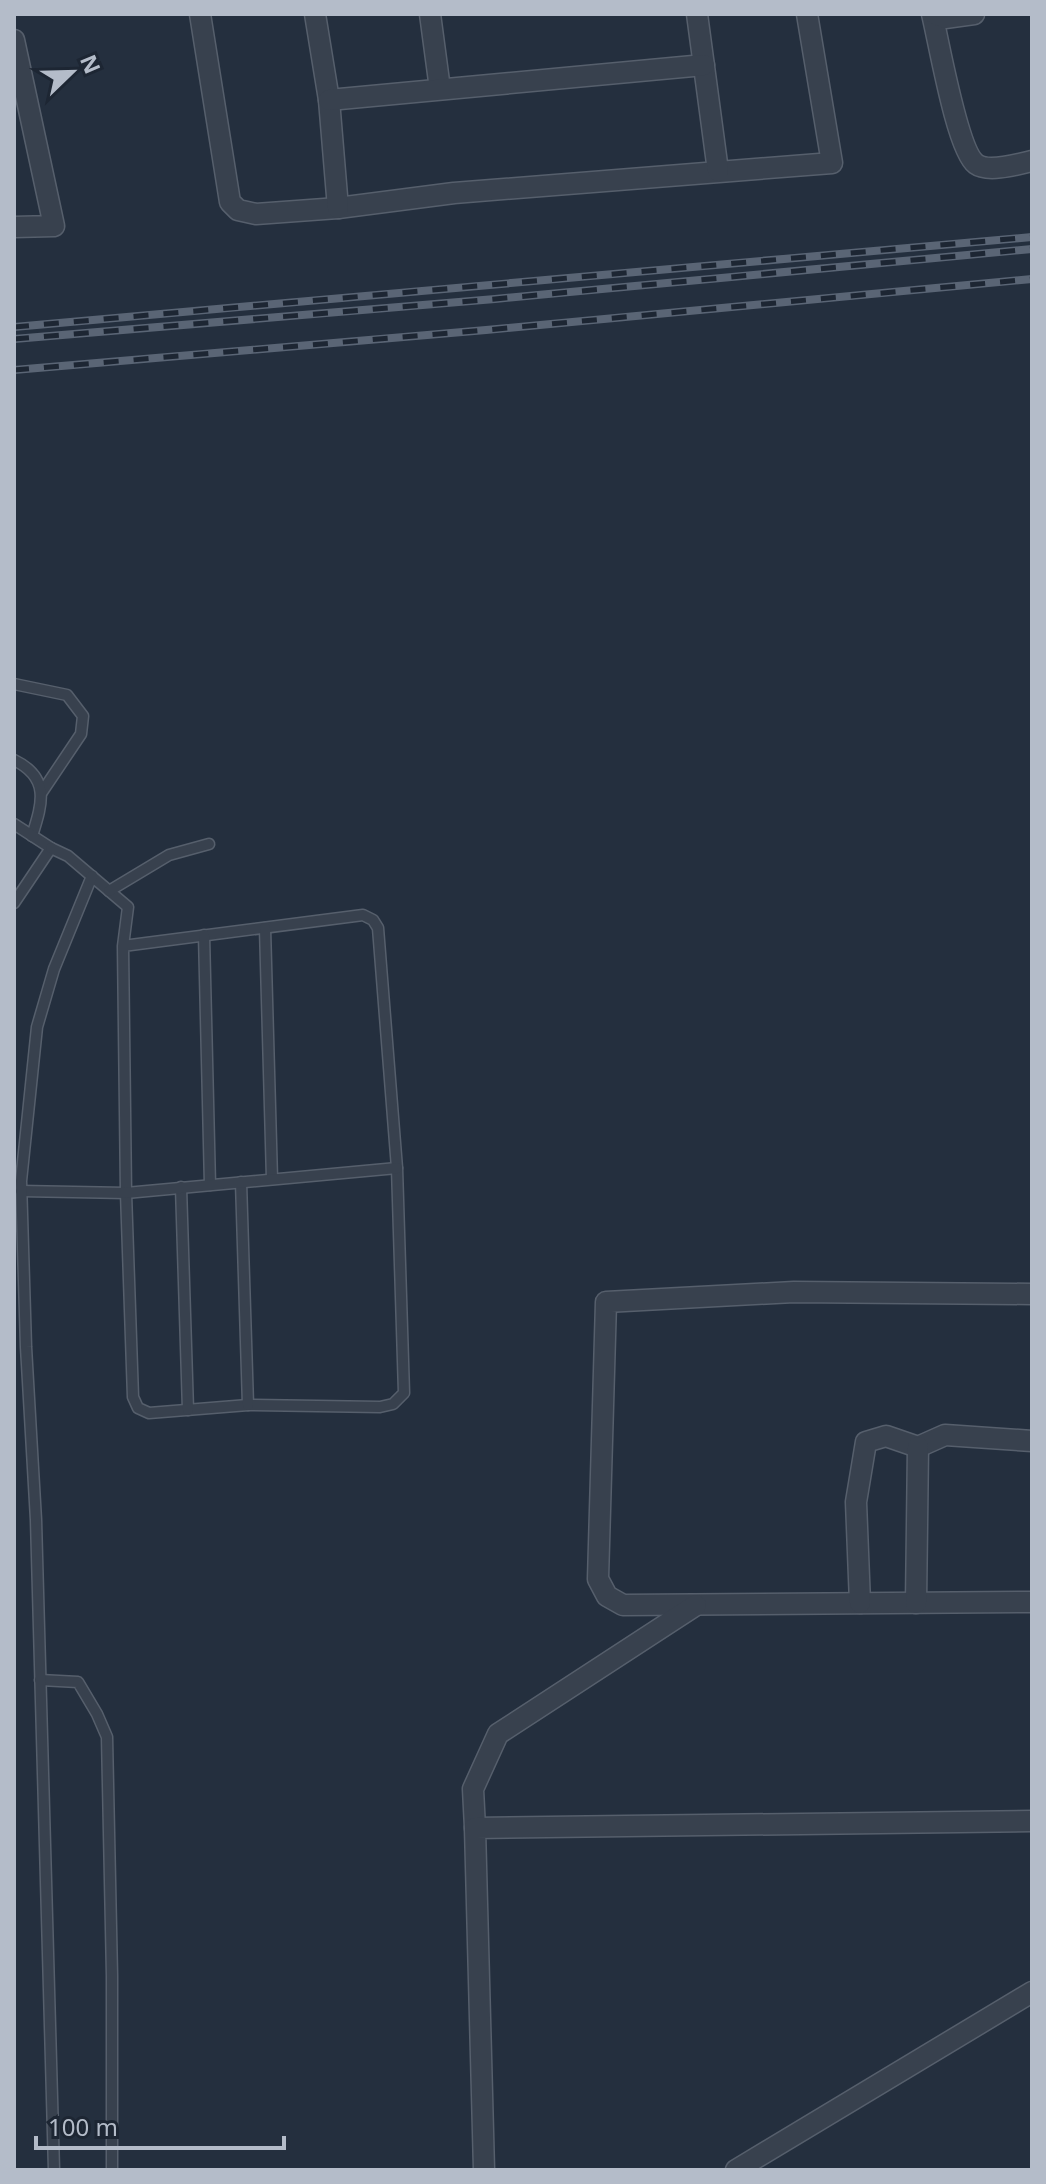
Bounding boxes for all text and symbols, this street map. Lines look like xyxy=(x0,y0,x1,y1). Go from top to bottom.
north arrow xyxy=(32,32,112,112)
text: N xyxy=(74,50,109,78)
scale bar xyxy=(36,2100,284,2150)
text: 100 m xyxy=(48,2110,118,2143)

